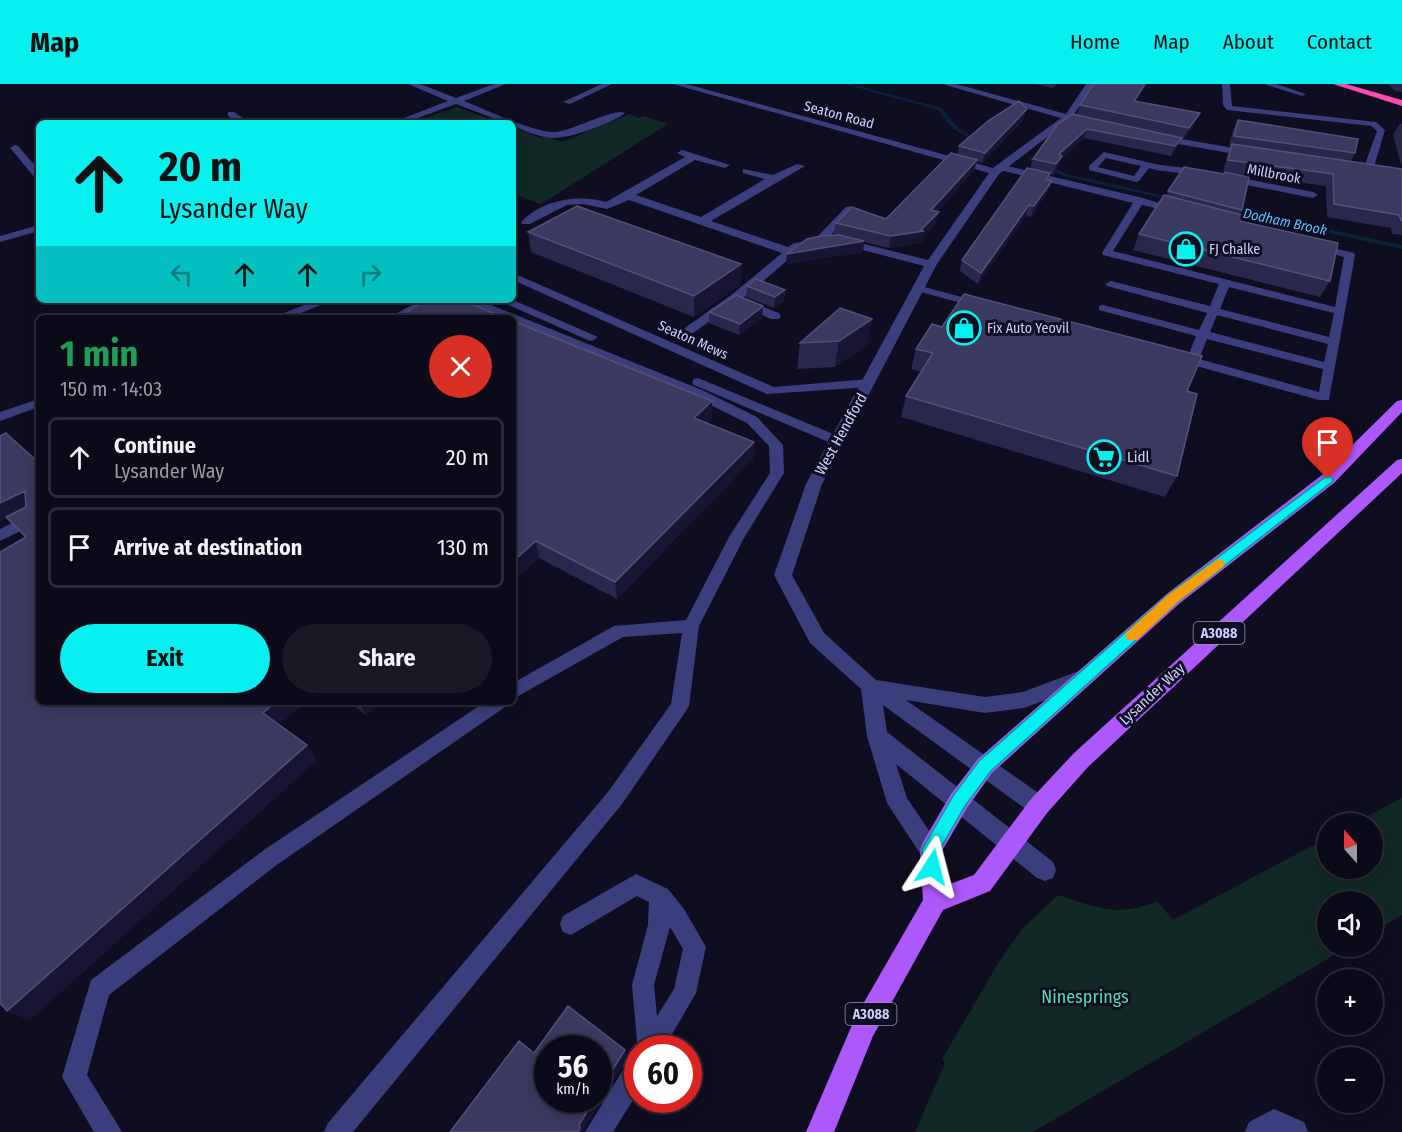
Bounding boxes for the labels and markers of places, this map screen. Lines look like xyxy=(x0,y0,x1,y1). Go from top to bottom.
shop icon: FJ Chalke xyxy=(1168,231,1204,267)
place label: FJ Chalke xyxy=(1209,241,1260,258)
shop icon: Fix Auto Yeovil xyxy=(946,310,982,346)
place label: Fix Auto Yeovil xyxy=(987,320,1069,337)
pin xyxy=(1302,417,1353,479)
supermarket icon: Lidl xyxy=(1086,439,1122,475)
place label: Lidl xyxy=(1127,448,1149,466)

